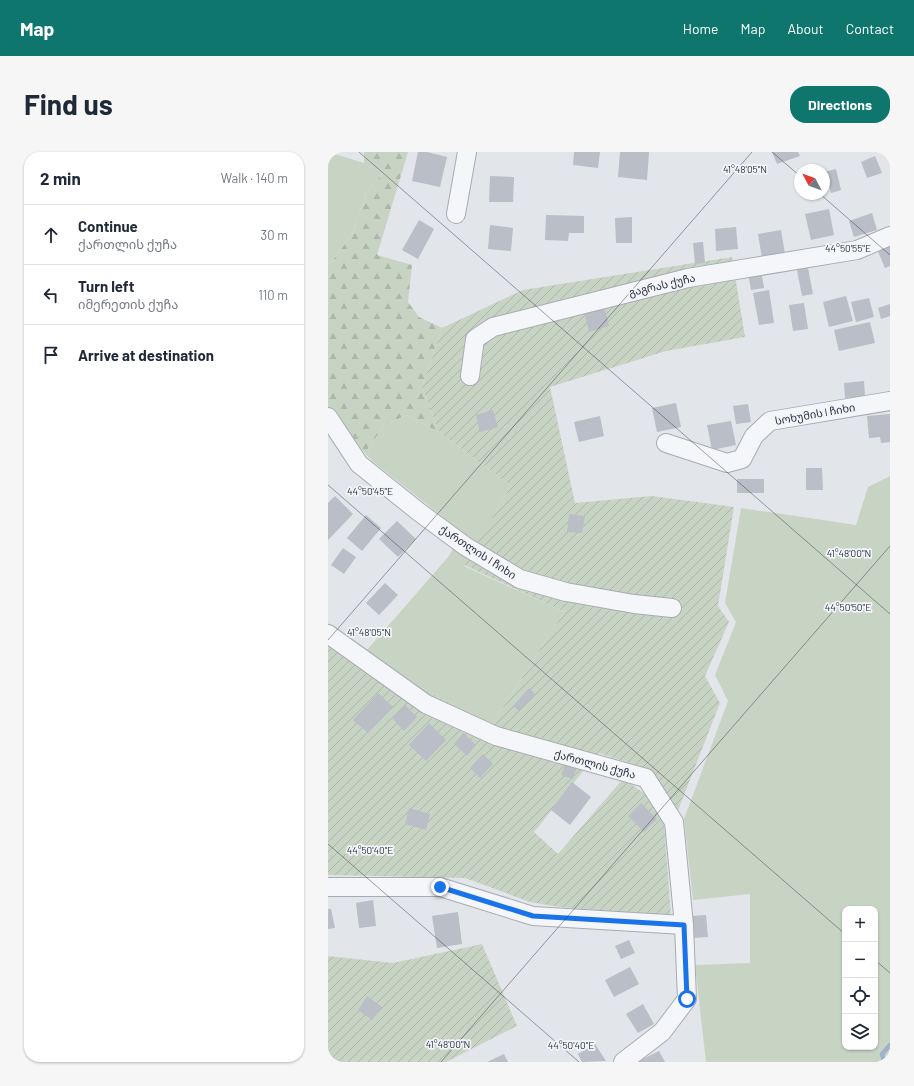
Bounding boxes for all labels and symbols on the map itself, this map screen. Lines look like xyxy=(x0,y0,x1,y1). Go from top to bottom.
text: 41°48'05"N xyxy=(723,163,767,175)
north arrow xyxy=(794,164,830,200)
text: 44°50'55"E xyxy=(825,242,871,254)
street label: გაგრას ქუჩა xyxy=(627,271,697,299)
street label: სოხუმის I ჩიხი xyxy=(774,400,856,428)
text: 44°50'45"E xyxy=(347,485,393,497)
street label: ქართლის I ჩიხი xyxy=(437,522,519,582)
text: 41°48'00"N xyxy=(827,547,871,559)
text: 44°50'50"E xyxy=(825,601,871,613)
text: 41°48'05"N xyxy=(347,626,391,638)
street label: ქართლის ქუჩა xyxy=(553,746,637,782)
text: 44°50'40"E xyxy=(347,844,393,856)
route end xyxy=(431,878,449,896)
route start xyxy=(678,990,696,1008)
text: 41°48'00"N xyxy=(426,1038,470,1050)
text: 44°50'40"E xyxy=(548,1039,594,1051)

